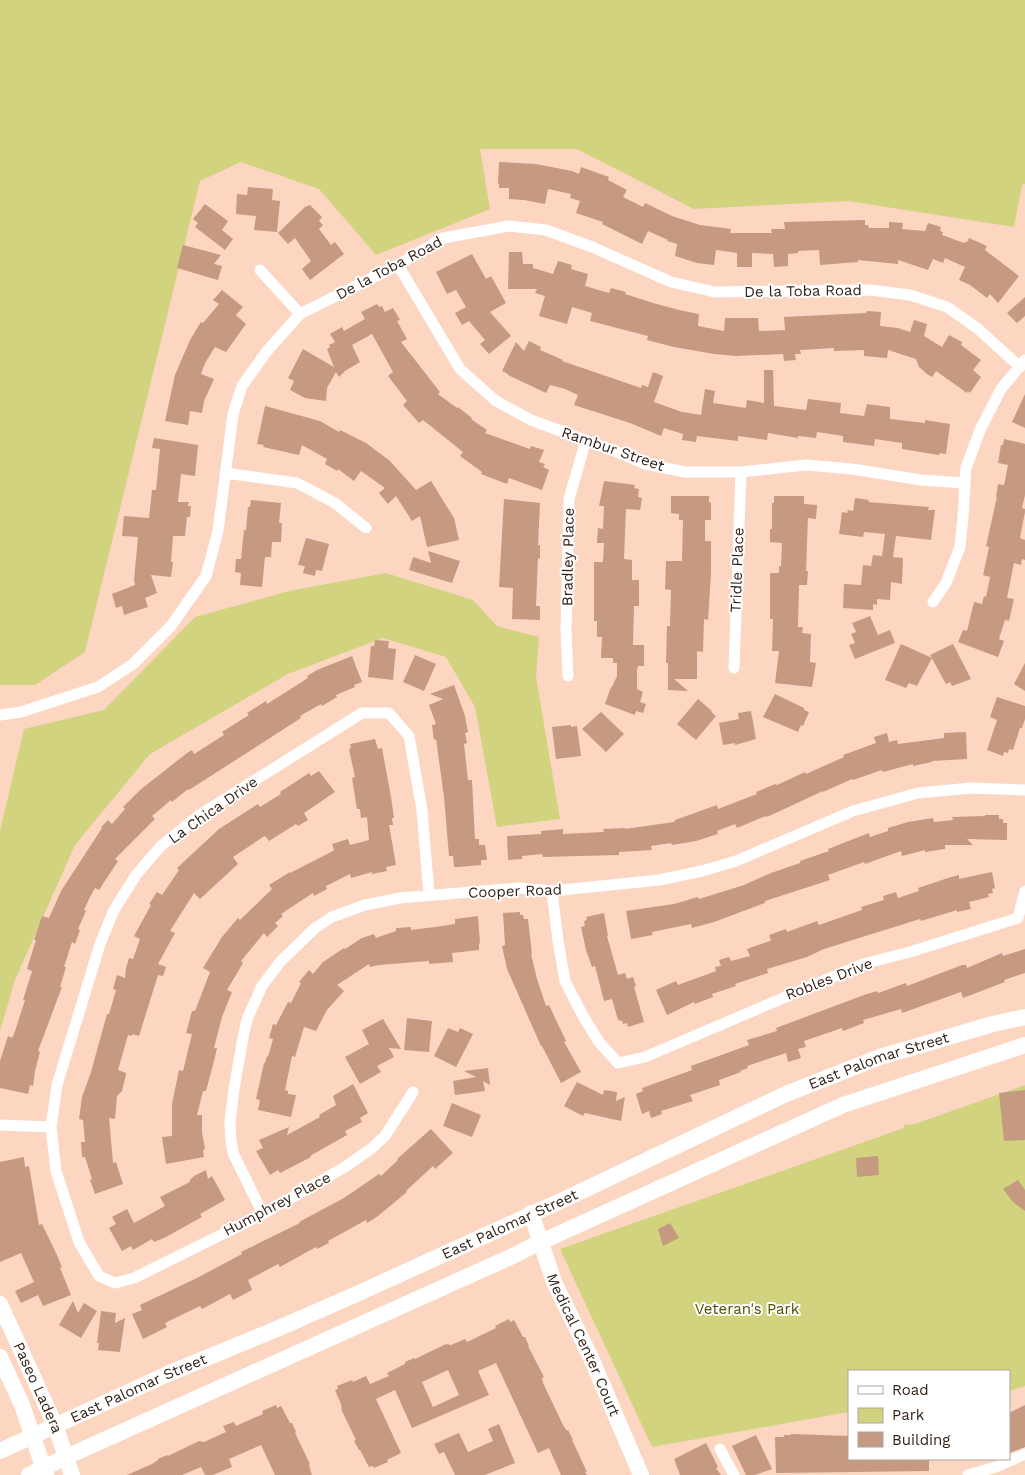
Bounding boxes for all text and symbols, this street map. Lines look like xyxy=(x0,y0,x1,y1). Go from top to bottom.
street label: De la Toba Road xyxy=(333,232,445,304)
street label: De la Toba Road xyxy=(744,281,862,301)
street label: Rambur Street xyxy=(559,423,667,475)
street label: Bradley Place xyxy=(558,508,578,606)
street label: Tridle Place xyxy=(727,527,747,613)
street label: La Chica Drive xyxy=(165,773,261,847)
street label: Cooper Road xyxy=(468,880,562,902)
street label: Robles Drive xyxy=(783,954,875,1004)
street label: East Palomar Street xyxy=(806,1028,952,1093)
street label: Humphrey Place xyxy=(220,1168,334,1240)
street label: East Palomar Street xyxy=(439,1185,581,1263)
street label: Medical Center Court xyxy=(543,1271,624,1420)
park label: Veteran's Park xyxy=(695,1300,800,1318)
street label: Paseo Ladera xyxy=(10,1339,66,1436)
street label: East Palomar Street xyxy=(67,1350,210,1427)
legend xyxy=(848,1370,1010,1460)
text: Road xyxy=(892,1381,929,1399)
text: Park xyxy=(892,1406,925,1424)
text: Building xyxy=(892,1431,950,1449)

